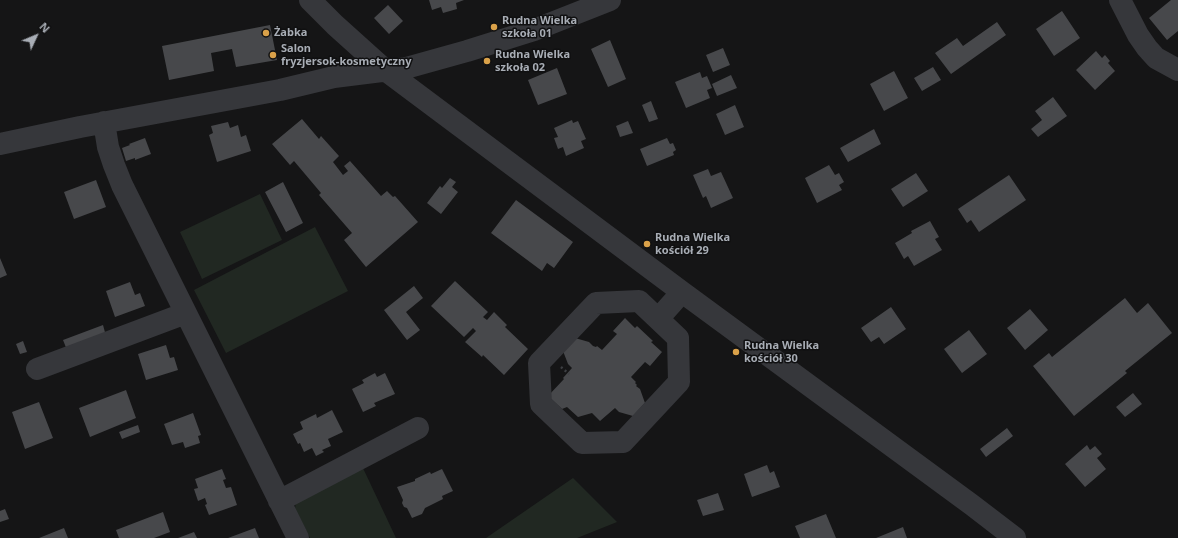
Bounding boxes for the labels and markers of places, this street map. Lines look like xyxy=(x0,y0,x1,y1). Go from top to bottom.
place label: Rudna Wielka szkoła 01 xyxy=(502,14,577,40)
marker: Rudna Wielka szkoła 01 xyxy=(489,22,499,32)
place label: Żabka xyxy=(274,26,307,40)
marker: Żabka xyxy=(261,28,271,38)
place label: Salon fryzjersok-kosmetyczny xyxy=(281,42,411,68)
place label: Rudna Wielka szkoła 02 xyxy=(495,48,570,74)
marker: Salon fryzjersok-kosmetyczny xyxy=(268,50,278,60)
marker: Rudna Wielka szkoła 02 xyxy=(482,56,492,66)
place label: Rudna Wielka kościół 29 xyxy=(655,231,730,257)
marker: Rudna Wielka kościół 29 xyxy=(642,239,652,249)
place label: Rudna Wielka kościół 30 xyxy=(744,339,819,365)
marker: Rudna Wielka kościół 30 xyxy=(731,347,741,357)

